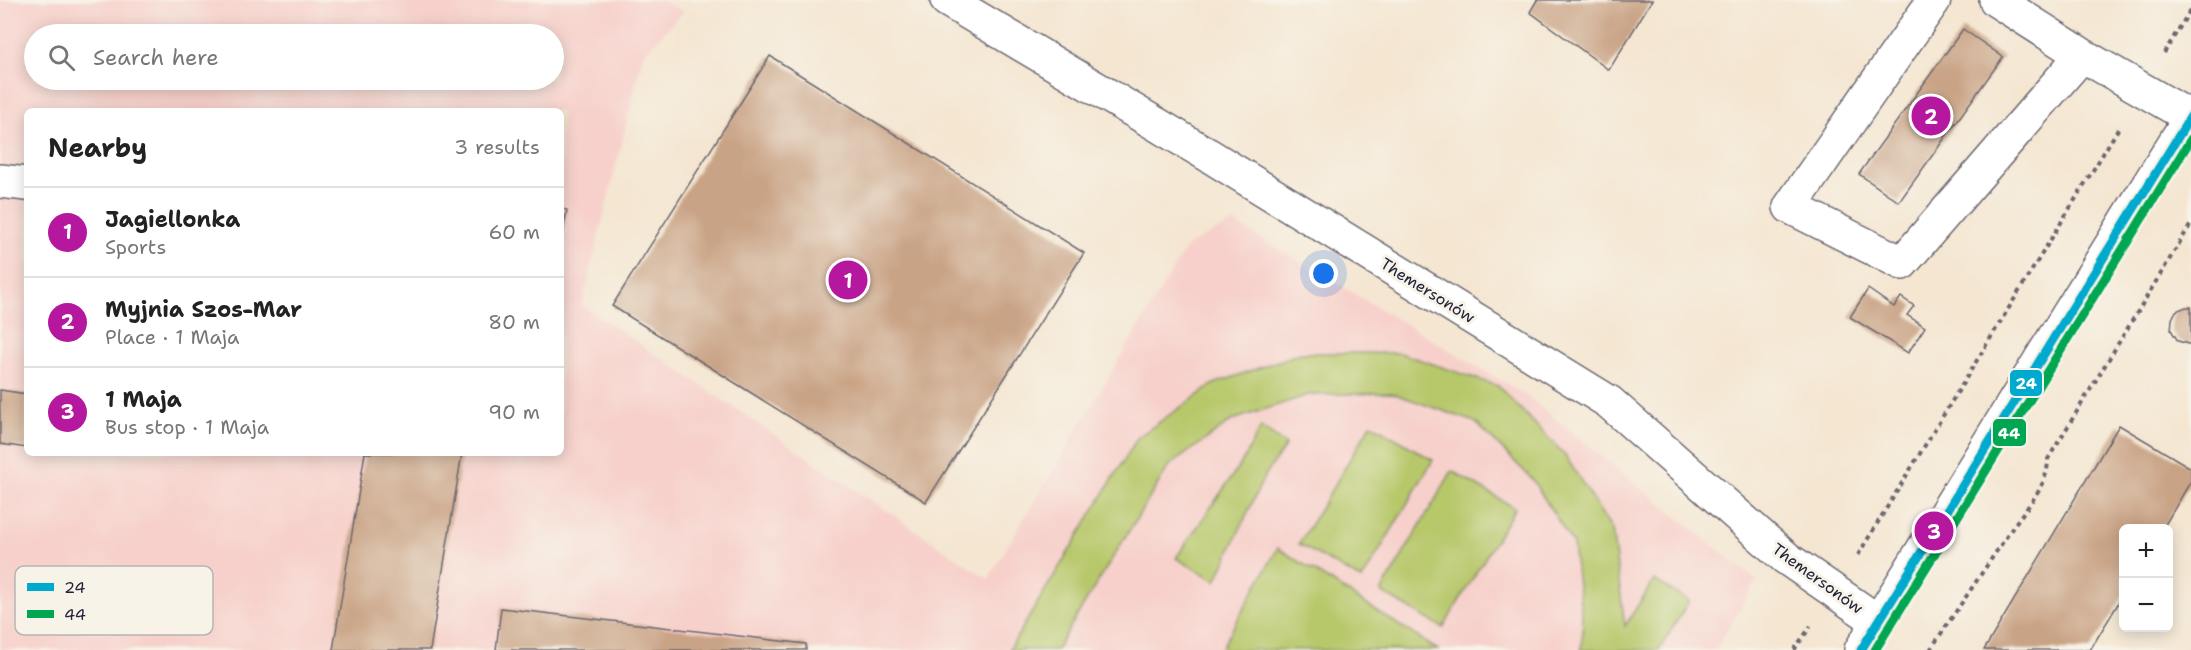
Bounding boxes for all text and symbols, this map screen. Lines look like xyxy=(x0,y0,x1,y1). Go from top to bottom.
search box xyxy=(24,24,564,90)
icon: search xyxy=(45,41,78,74)
text: Search here xyxy=(93,43,219,72)
pin: 2 xyxy=(1912,94,1950,138)
text: Nearby xyxy=(48,130,147,165)
text: 3 results xyxy=(454,134,540,160)
text: Jagiellonka xyxy=(105,205,240,234)
text: 1 xyxy=(63,219,72,245)
text: 60 m xyxy=(488,219,540,245)
text: Sports xyxy=(105,234,166,260)
street label: Themersonów xyxy=(1377,253,1479,328)
pin: 1 xyxy=(828,258,868,302)
your location xyxy=(1309,259,1338,288)
text: Myjnia Szos-Mar xyxy=(105,295,302,324)
text: 2 xyxy=(61,309,75,335)
text: 80 m xyxy=(488,309,540,335)
text: Place · 1 Maja xyxy=(105,324,240,350)
line badge: 24 xyxy=(2009,369,2043,397)
text: 24 xyxy=(2015,373,2037,394)
text: 1 Maja xyxy=(105,385,182,414)
text: 3 xyxy=(61,399,75,425)
text: 90 m xyxy=(488,399,540,425)
text: Bus stop · 1 Maja xyxy=(105,414,269,440)
line badge: 44 xyxy=(1992,418,2027,447)
text: 44 xyxy=(1998,423,2020,444)
pin: 3 xyxy=(1914,508,1954,554)
map controls xyxy=(2119,524,2173,632)
button: + xyxy=(2119,524,2173,578)
street label: Themersonów xyxy=(1768,538,1868,619)
legend xyxy=(15,566,213,635)
text: 24 xyxy=(64,577,85,598)
button: − xyxy=(2119,578,2173,632)
text: 44 xyxy=(64,604,86,625)

